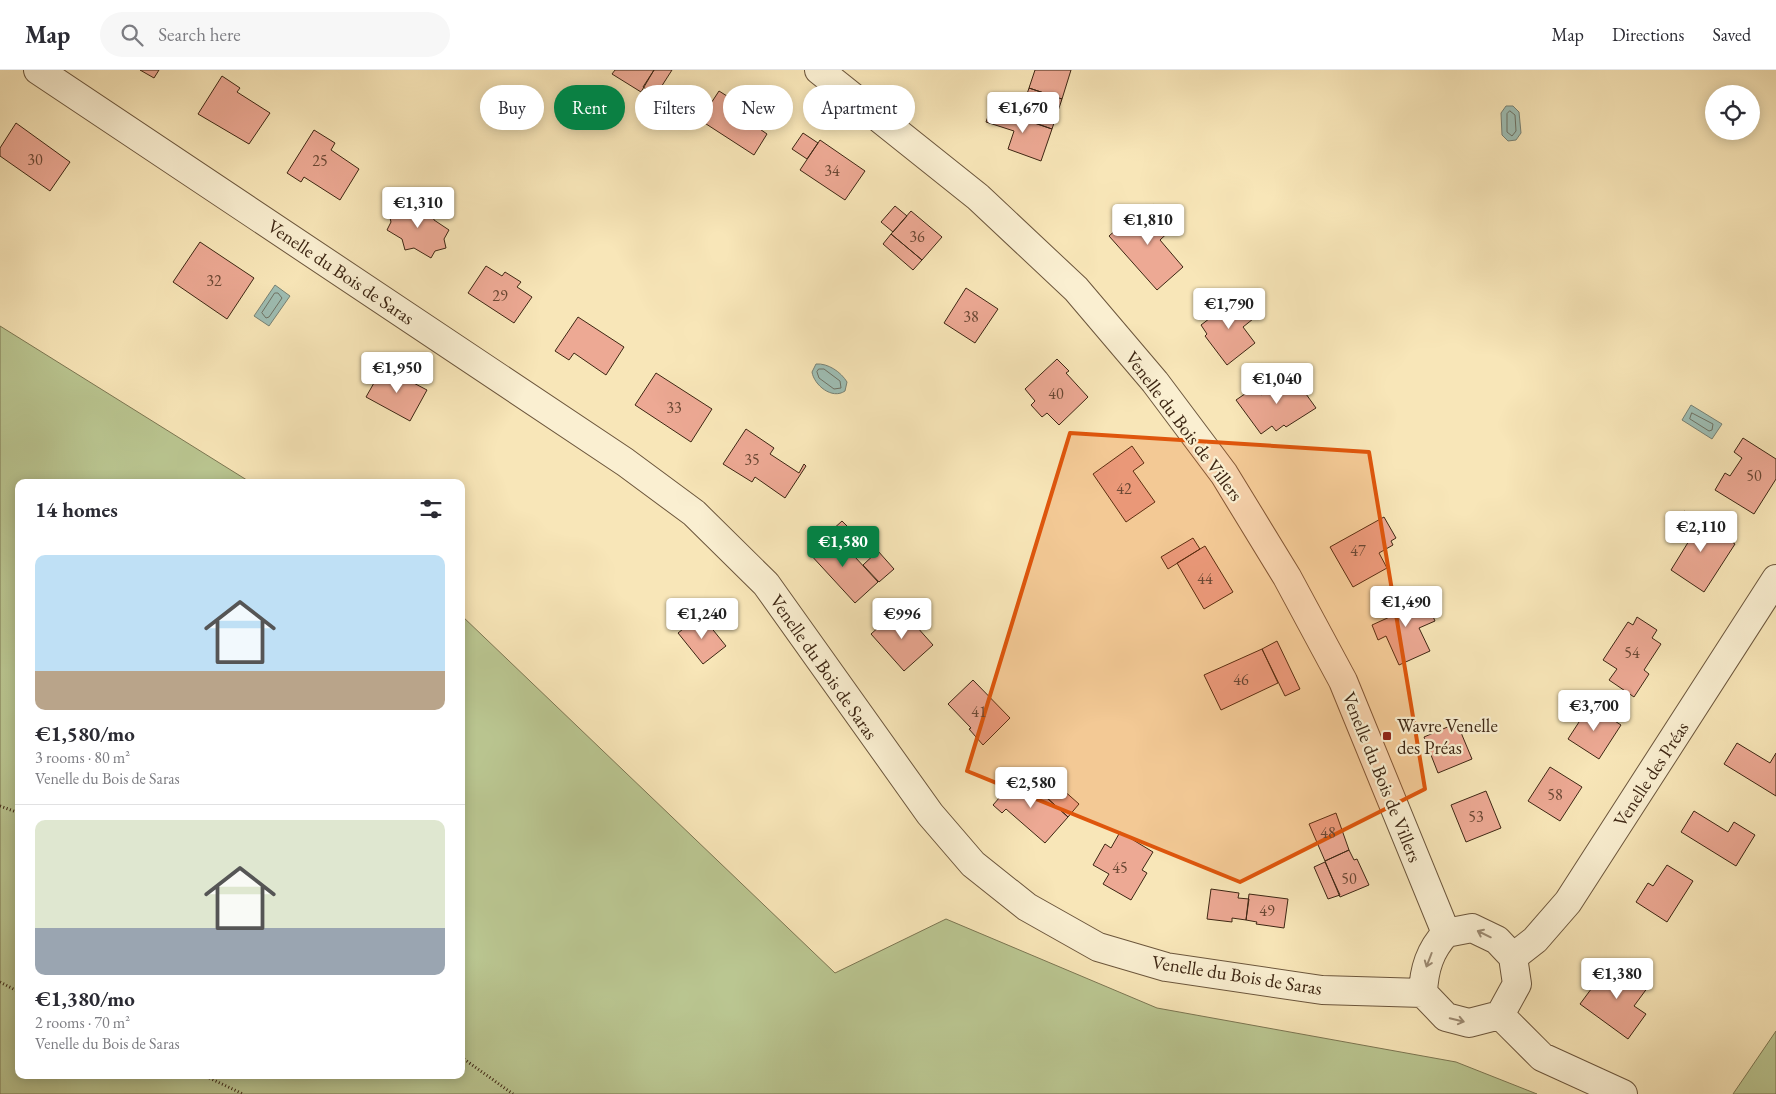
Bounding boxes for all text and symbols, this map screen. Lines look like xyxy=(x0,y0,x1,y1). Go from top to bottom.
search box xyxy=(100,12,450,57)
text: Map xyxy=(25,19,70,50)
icon: search xyxy=(118,21,146,49)
text: Search here xyxy=(158,22,241,47)
text: Map xyxy=(1552,23,1584,46)
text: Directions xyxy=(1612,23,1684,46)
text: Saved xyxy=(1712,23,1751,46)
chip: Buy xyxy=(480,85,544,130)
chip: Rent xyxy=(554,85,625,130)
chip: Filters xyxy=(635,85,713,130)
chip: New xyxy=(723,85,793,130)
chip: Apartment xyxy=(803,85,915,130)
map controls xyxy=(1705,85,1760,140)
button: locate xyxy=(1705,85,1760,140)
pin: €1,670 xyxy=(982,92,1064,134)
text: €1,670 xyxy=(998,97,1048,118)
house number: 30 xyxy=(27,149,43,170)
house number: 25 xyxy=(312,150,328,171)
house number: 34 xyxy=(824,160,840,181)
pin: €1,310 xyxy=(377,186,459,229)
text: €1,310 xyxy=(393,192,443,213)
pin: €1,810 xyxy=(1107,204,1189,246)
text: €1,810 xyxy=(1123,209,1173,230)
street label: Venelle du Bois de Saras xyxy=(263,214,419,330)
house number: 36 xyxy=(909,226,925,247)
house number: 32 xyxy=(206,270,222,291)
house number: 29 xyxy=(492,285,508,306)
pin: €1,790 xyxy=(1188,288,1270,330)
text: €1,790 xyxy=(1204,293,1254,314)
house number: 38 xyxy=(963,306,979,327)
street label: Venelle du Bois de Villers xyxy=(1119,346,1249,506)
pin: €1,950 xyxy=(356,352,438,394)
text: €1,950 xyxy=(372,357,422,378)
pin: €1,040 xyxy=(1236,362,1318,405)
text: €1,040 xyxy=(1252,368,1302,389)
house number: 40 xyxy=(1048,383,1064,404)
house number: 33 xyxy=(666,397,682,418)
house number: 35 xyxy=(744,449,760,470)
house number: 50 xyxy=(1746,465,1762,486)
house number: 42 xyxy=(1116,478,1132,499)
icon: filters xyxy=(417,495,445,523)
text: 14 homes xyxy=(35,496,118,523)
pin: €2,110 xyxy=(1660,510,1742,553)
text: €2,110 xyxy=(1676,516,1726,537)
pin: €1,580 xyxy=(802,526,884,568)
text: €1,580 xyxy=(818,531,868,552)
house number: 47 xyxy=(1350,540,1366,561)
house number: 44 xyxy=(1197,568,1213,589)
pin: €1,490 xyxy=(1365,586,1447,628)
icon: home xyxy=(195,587,285,677)
street label: Venelle du Bois de Saras xyxy=(764,589,884,745)
text: €1,490 xyxy=(1381,591,1431,612)
pin: €1,240 xyxy=(661,598,743,640)
pin: €996 xyxy=(872,598,932,640)
text: €1,240 xyxy=(677,603,727,624)
text: €996 xyxy=(883,603,921,624)
house number: 54 xyxy=(1624,642,1640,663)
house number: 46 xyxy=(1233,669,1249,690)
street label: Venelle du Bois de Villers xyxy=(1336,688,1428,866)
pin: €3,700 xyxy=(1553,690,1635,732)
text: €3,700 xyxy=(1569,695,1619,716)
house number: 41 xyxy=(971,701,987,722)
place label: Wavre Venelle des Préas xyxy=(1397,713,1498,760)
street label: Venelle des Préas xyxy=(1608,716,1694,832)
text: €1,580/mo xyxy=(35,720,135,747)
marker: Wavre Venelle des Préas xyxy=(1381,730,1393,742)
text: 3 rooms · 80 m² xyxy=(35,747,130,768)
pin: €2,580 xyxy=(990,766,1072,809)
text: Venelle du Bois de Saras xyxy=(35,768,180,789)
text: €2,580 xyxy=(1006,772,1056,793)
house number: 58 xyxy=(1547,784,1563,805)
house number: 53 xyxy=(1468,806,1484,827)
house number: 48 xyxy=(1320,822,1336,843)
icon: home xyxy=(195,853,285,943)
house number: 45 xyxy=(1112,857,1128,878)
house number: 50 xyxy=(1341,868,1357,889)
house number: 49 xyxy=(1259,900,1275,921)
one-way arrow xyxy=(1477,929,1492,938)
street label: Venelle du Bois de Saras xyxy=(1150,949,1324,1001)
one-way arrow xyxy=(1424,952,1433,968)
pin: €1,380 xyxy=(1576,958,1658,1000)
text: €1,380 xyxy=(1592,963,1642,984)
text: €1,380/mo xyxy=(35,985,135,1012)
text: 2 rooms · 70 m² xyxy=(35,1012,130,1033)
one-way arrow xyxy=(1448,1016,1464,1025)
text: Venelle du Bois de Saras xyxy=(35,1033,180,1054)

